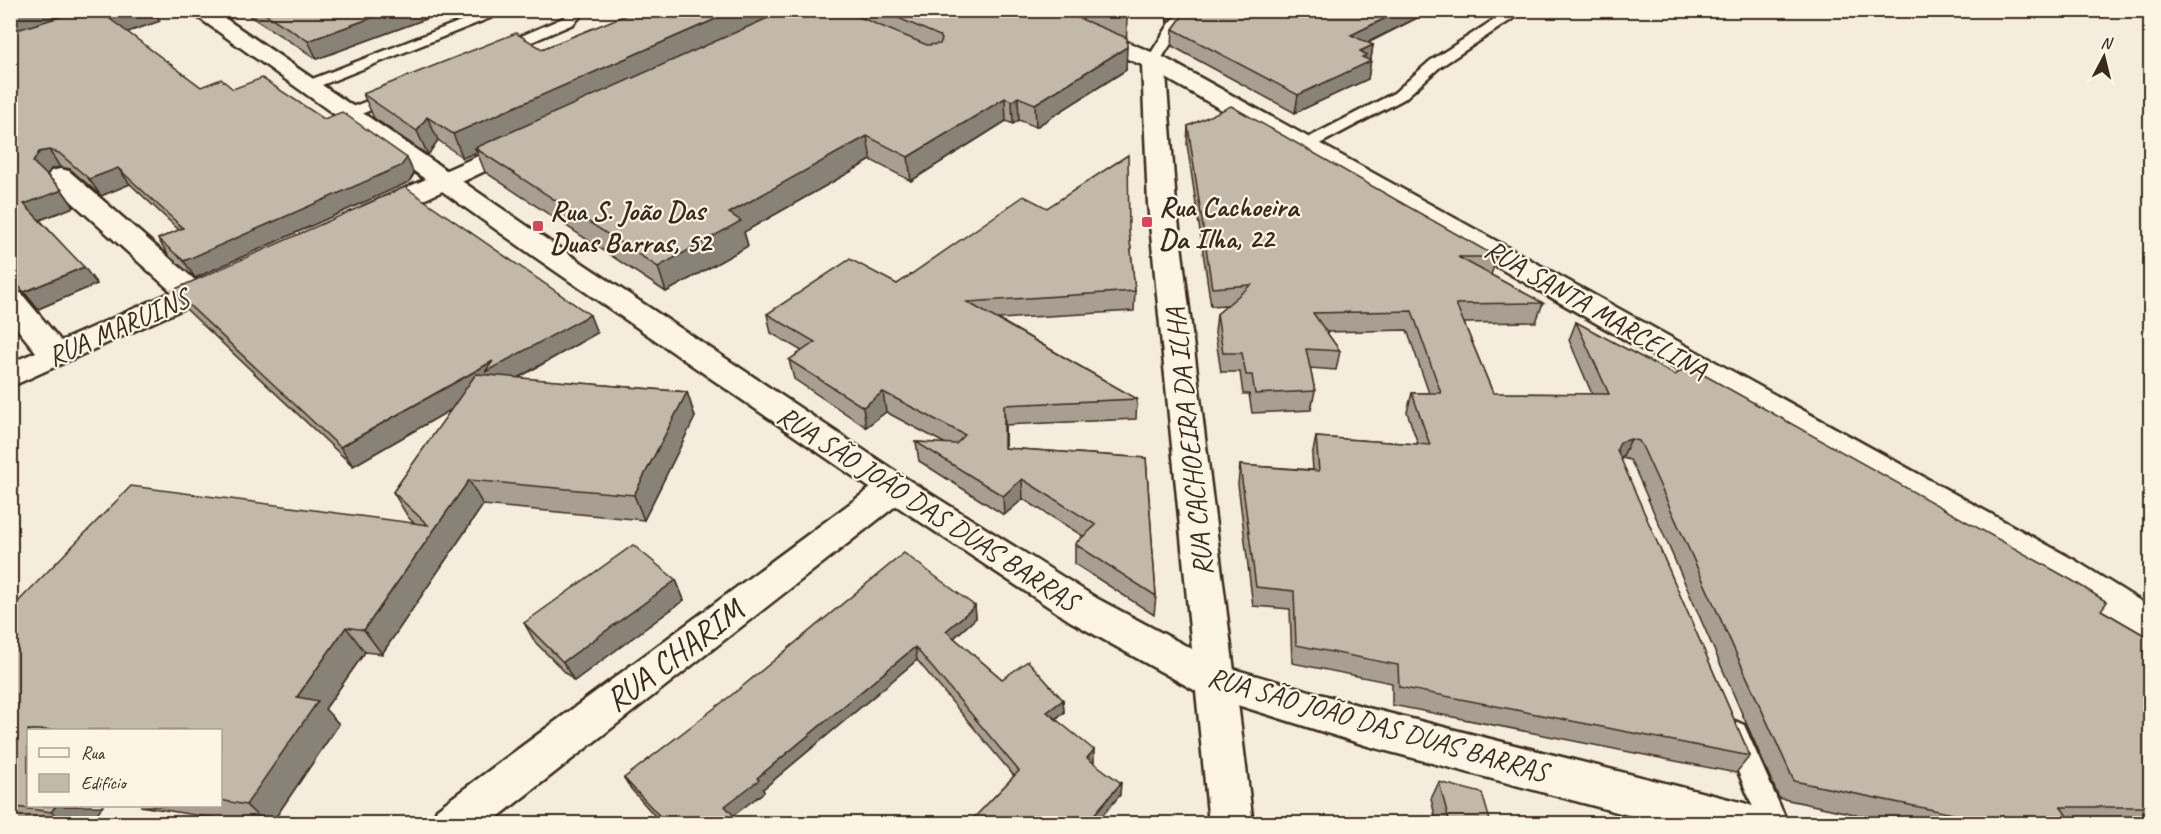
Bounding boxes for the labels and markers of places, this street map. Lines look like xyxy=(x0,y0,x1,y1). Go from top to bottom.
place label: Rua Cachoeira Da Ilha, 22 xyxy=(1159,189,1301,256)
place label: Rua S. João Das Duas Barras, 52 xyxy=(550,193,713,260)
marker: Rua Cachoeira Da Ilha, 22 xyxy=(1140,215,1154,229)
marker: Rua S. João Das Duas Barras, 52 xyxy=(531,219,545,233)

